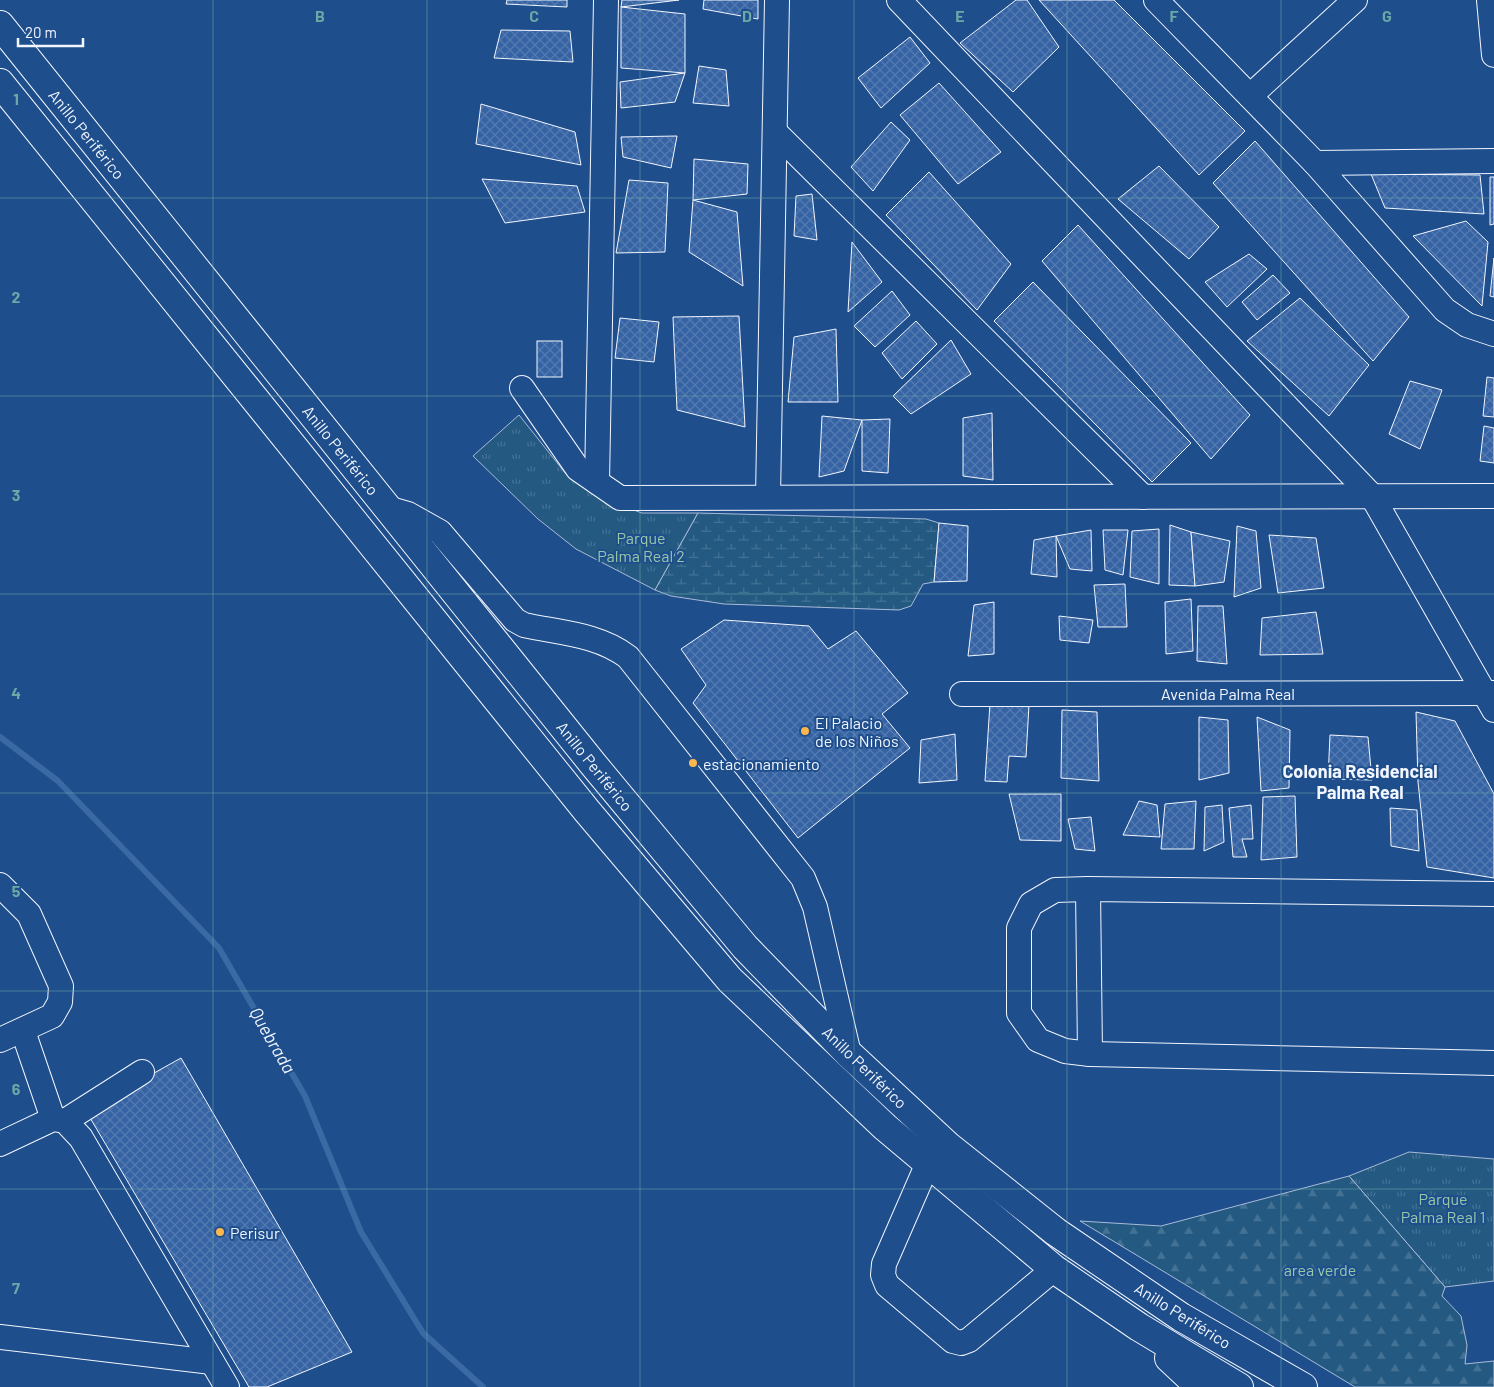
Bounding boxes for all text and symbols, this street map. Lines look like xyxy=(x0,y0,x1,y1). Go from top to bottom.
text: B xyxy=(315,6,325,25)
text: C xyxy=(529,6,539,25)
text: D xyxy=(742,6,752,25)
text: E xyxy=(955,6,965,25)
text: F xyxy=(1170,6,1179,25)
text: G xyxy=(1382,6,1392,25)
scale bar xyxy=(18,15,82,47)
text: 20 m xyxy=(25,23,57,41)
street label: Anillo Periférico xyxy=(45,85,129,183)
text: 1 xyxy=(13,89,19,108)
text: 2 xyxy=(12,287,21,306)
street label: Anillo Periférico xyxy=(299,401,383,499)
text: 3 xyxy=(12,485,20,504)
park label: Parque Palma Real 2 xyxy=(597,528,685,565)
text: 4 xyxy=(11,683,21,702)
street label: Avenida Palma Real xyxy=(1161,684,1295,703)
place label: El Palacio de los Niños xyxy=(815,713,899,750)
street label: Anillo Periférico xyxy=(553,717,637,815)
marker: El Palacio de los Niños xyxy=(799,725,811,737)
place label: estacionamiento xyxy=(703,754,820,773)
marker: estacionamiento xyxy=(687,757,699,769)
district label: Colonia Residencial Palma Real xyxy=(1282,760,1438,803)
text: 5 xyxy=(12,881,21,900)
water label: Quebrada xyxy=(245,1003,301,1077)
street label: Anillo Periférico xyxy=(819,1022,911,1112)
text: 6 xyxy=(12,1079,21,1098)
park label: Parque Palma Real 1 xyxy=(1401,1189,1485,1226)
place label: Perisur xyxy=(230,1223,280,1242)
marker: Perisur xyxy=(214,1226,226,1238)
park label: area verde xyxy=(1284,1260,1356,1279)
text: 7 xyxy=(12,1278,20,1297)
street label: Anillo Periférico xyxy=(1131,1278,1235,1352)

